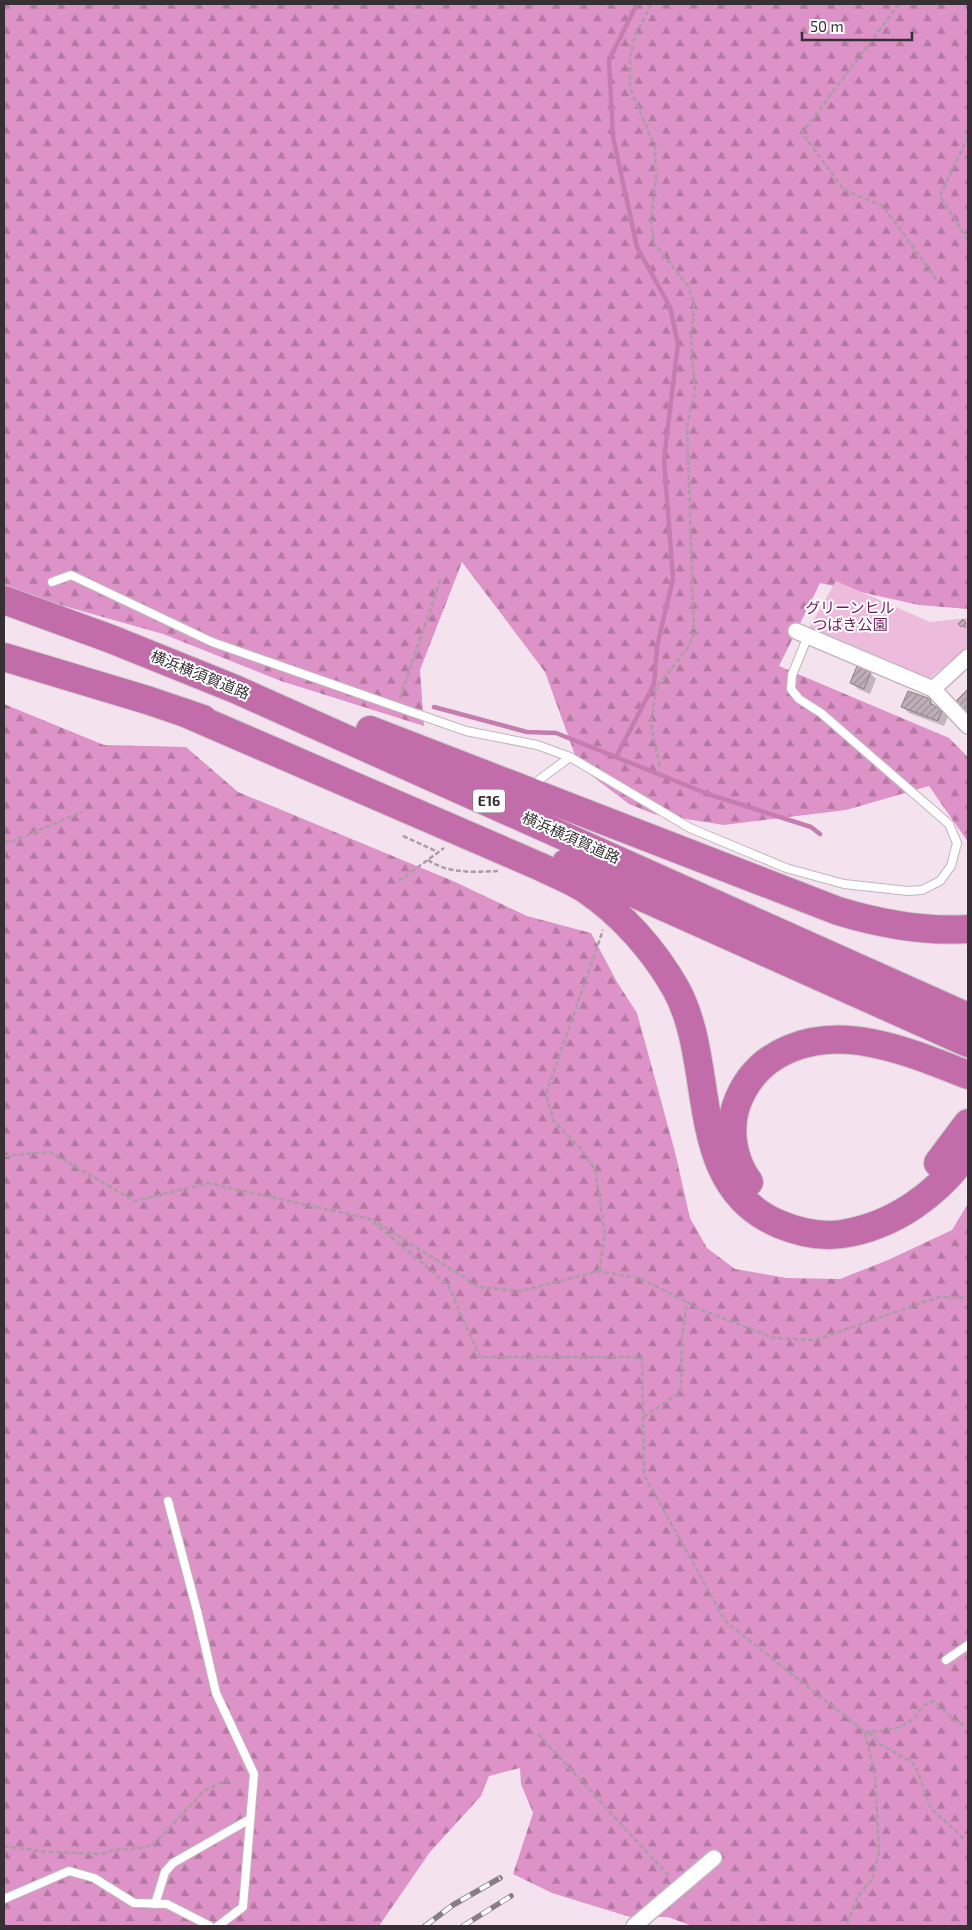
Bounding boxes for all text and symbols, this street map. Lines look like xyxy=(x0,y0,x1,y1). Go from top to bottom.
scale bar xyxy=(802,10,912,42)
text: 50 m xyxy=(810,17,844,35)
park label: グリーンヒル つばき公園 xyxy=(805,598,895,633)
street label: 横浜横須賀道路 xyxy=(148,646,252,702)
road number: E16 xyxy=(473,789,505,812)
street label: 横浜横須賀道路 xyxy=(520,808,623,867)

